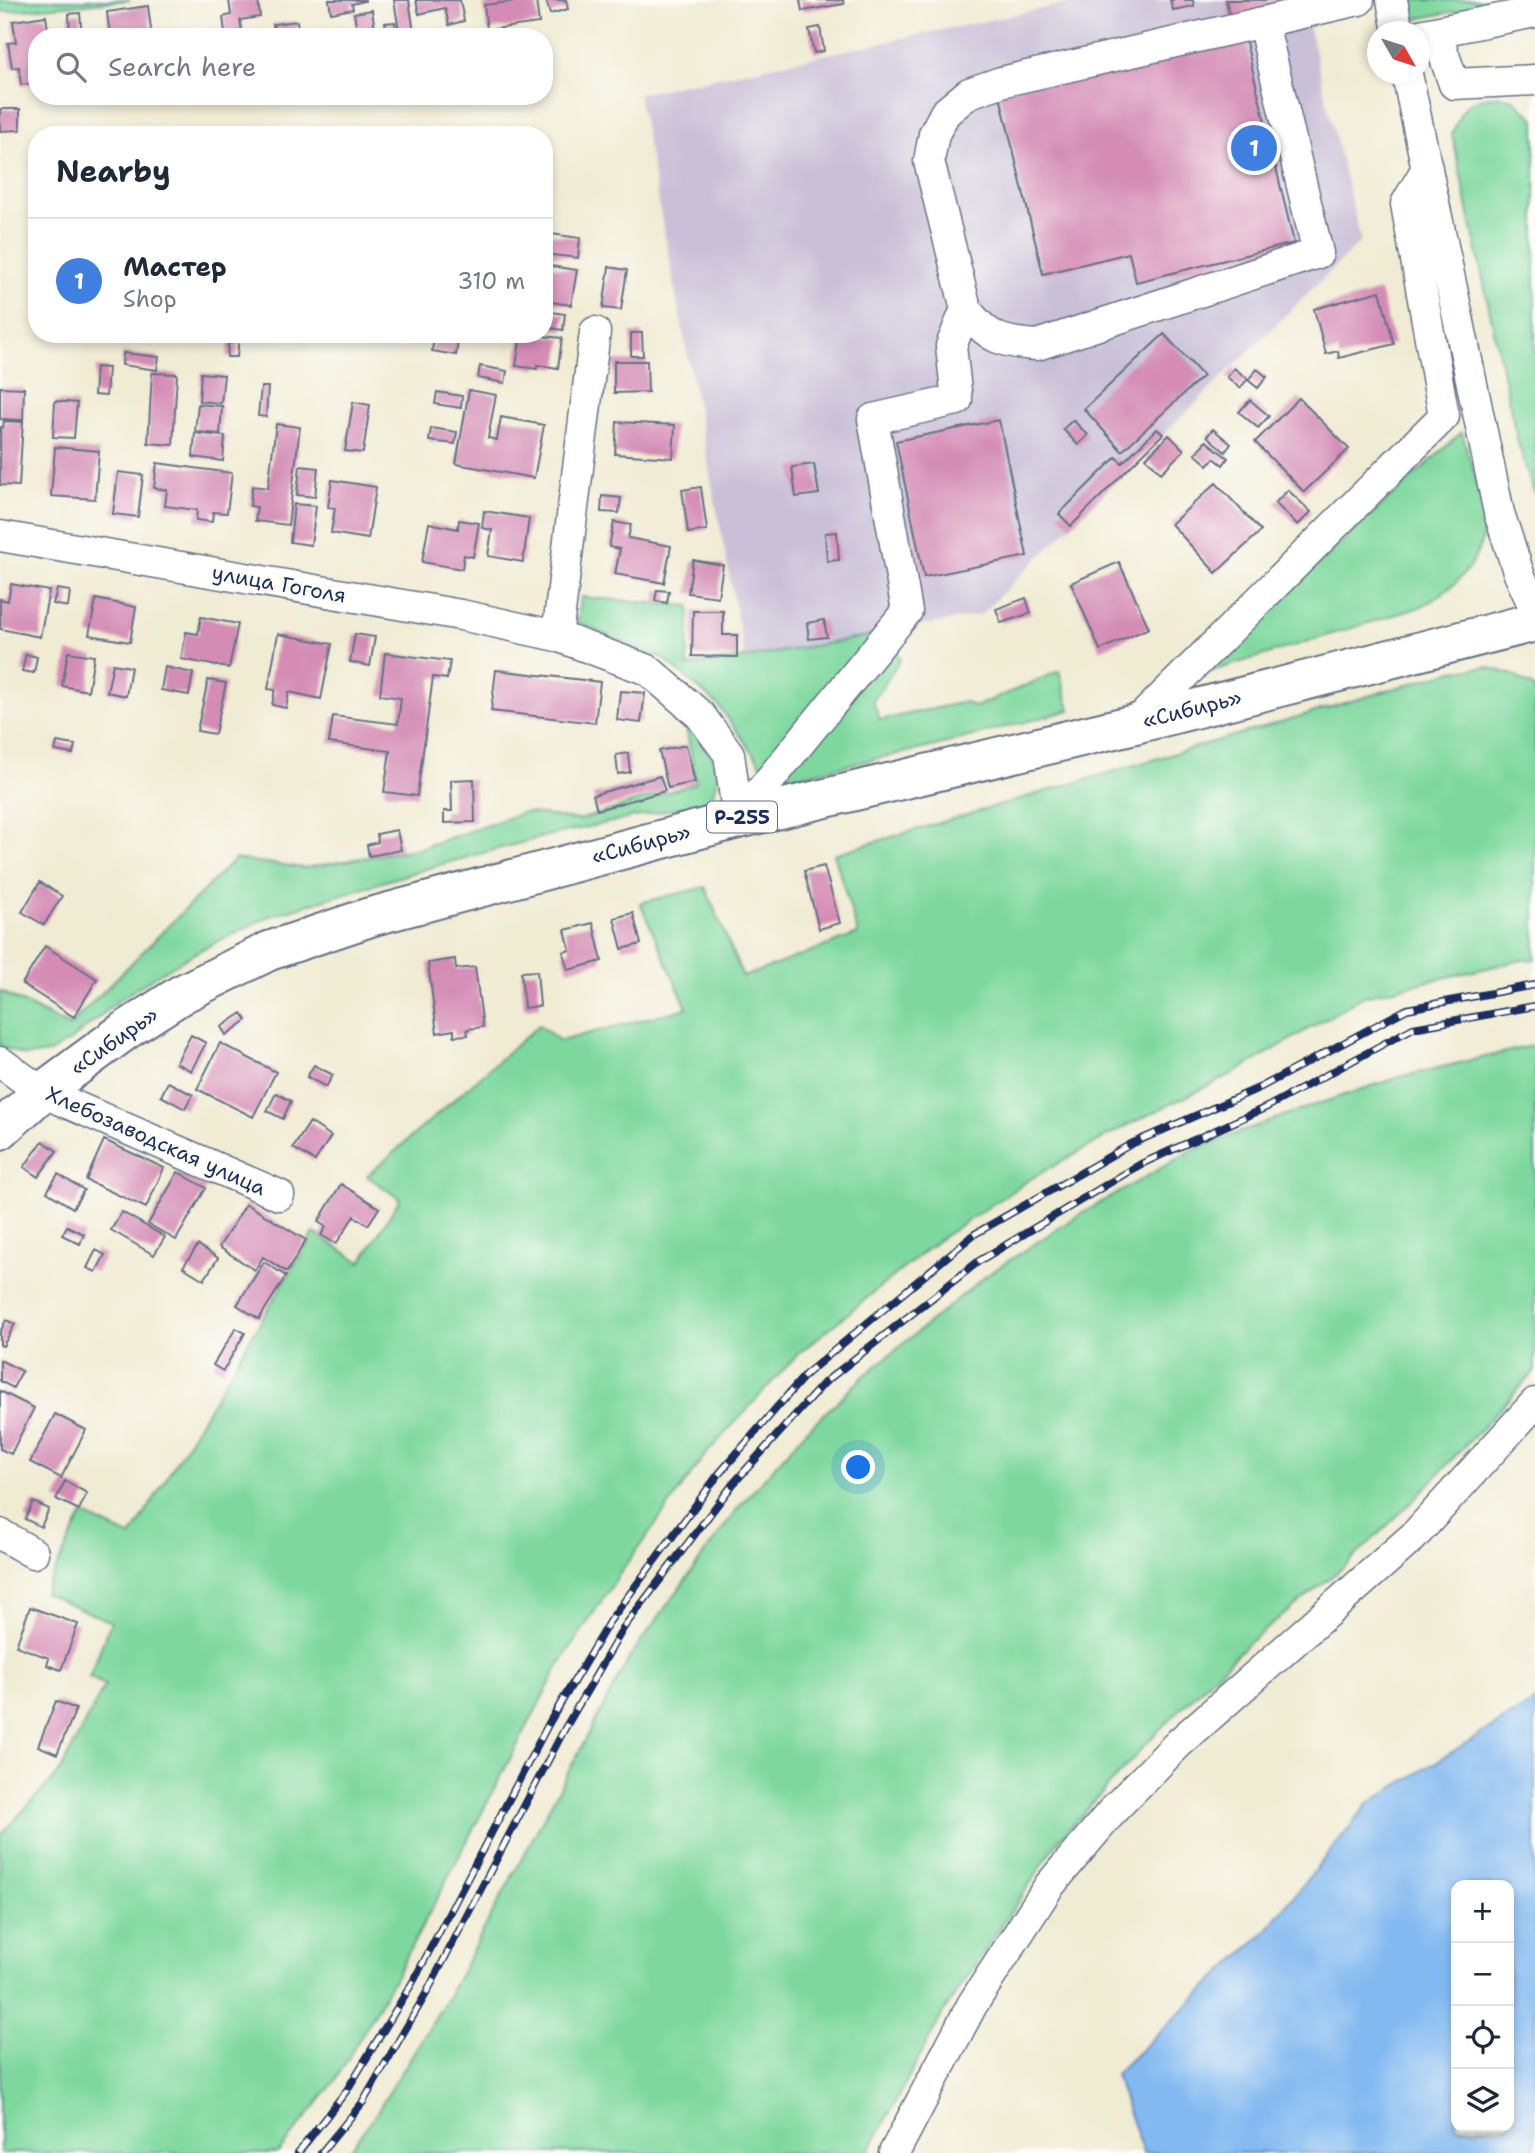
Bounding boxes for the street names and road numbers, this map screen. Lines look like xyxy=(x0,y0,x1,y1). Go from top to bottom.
street label: улица Гоголя xyxy=(210,558,348,610)
street label: «Сибирь» xyxy=(1140,683,1244,735)
road number: Р-255 xyxy=(707,802,777,832)
street label: «Сибирь» xyxy=(589,817,693,871)
street label: «Сибирь» xyxy=(65,1001,163,1081)
street label: Хлебозаводская улица xyxy=(42,1080,270,1202)

